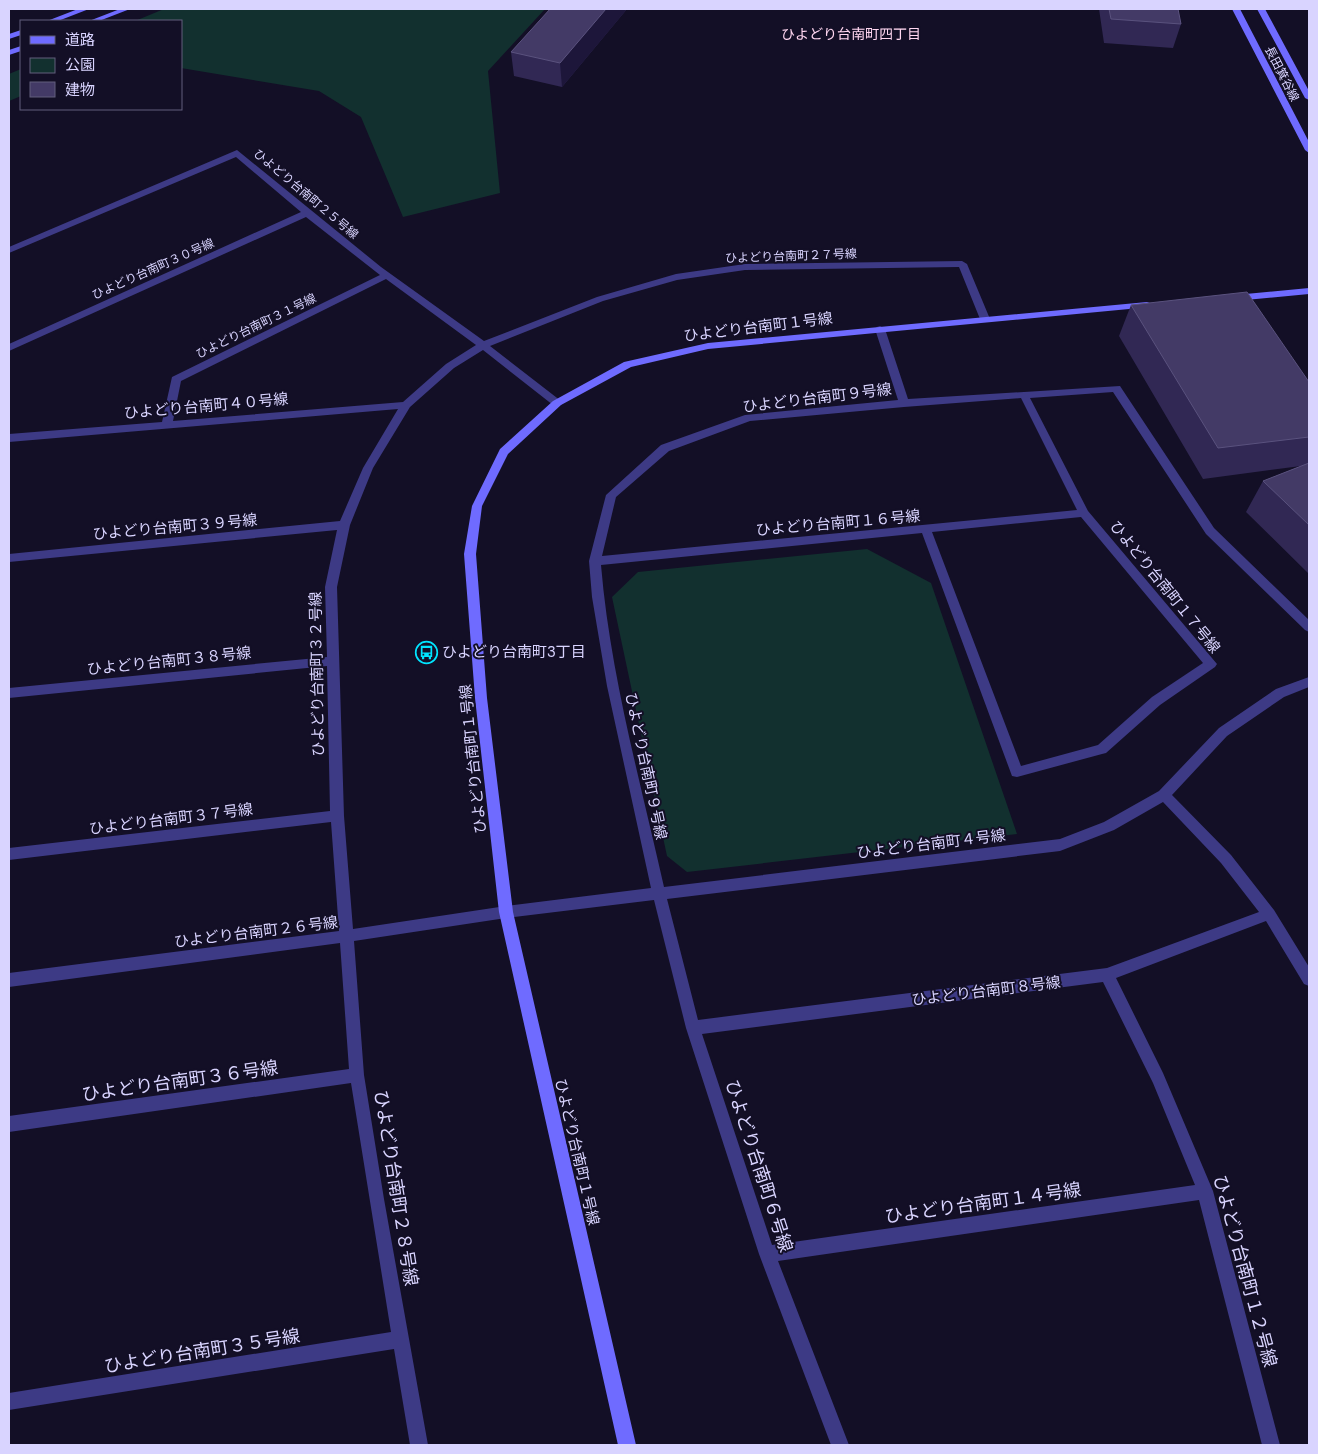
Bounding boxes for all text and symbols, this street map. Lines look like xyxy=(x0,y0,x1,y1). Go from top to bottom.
legend xyxy=(20,20,182,110)
district label: ひよどり台南町四丁目 xyxy=(781,25,921,43)
text: 道路 xyxy=(65,30,95,50)
street label: 長田箕谷線 xyxy=(1261,44,1303,104)
text: 公園 xyxy=(65,55,95,75)
text: 建物 xyxy=(65,80,95,100)
street label: ひよどり台南町２５号線 xyxy=(250,145,362,243)
street label: ひよどり台南町３０号線 xyxy=(89,235,217,303)
street label: ひよどり台南町２７号線 xyxy=(725,246,857,266)
street label: ひよどり台南町３１号線 xyxy=(193,290,319,362)
street label: ひよどり台南町１号線 xyxy=(682,308,834,346)
street label: ひよどり台南町９号線 xyxy=(741,379,893,417)
street label: ひよどり台南町４０号線 xyxy=(123,389,289,423)
street label: ひよどり台南町１６号線 xyxy=(755,506,921,540)
street label: ひよどり台南町３９号線 xyxy=(92,510,258,544)
street label: ひよどり台南町１７号線 xyxy=(1105,517,1225,657)
street label: ひよどり台南町３２号線 xyxy=(306,591,328,757)
bus stop icon: ひよどり台南町3丁目 xyxy=(414,640,438,664)
street label: ひよどり台南町３８号線 xyxy=(86,642,252,680)
place label: ひよどり台南町3丁目 xyxy=(442,642,586,662)
street label: ひよどり台南町１号線 xyxy=(455,683,491,835)
street label: ひよどり台南町９号線 xyxy=(621,691,671,841)
street label: ひよどり台南町３７号線 xyxy=(88,799,254,839)
street label: ひよどり台南町４号線 xyxy=(855,825,1007,863)
street label: ひよどり台南町２６号線 xyxy=(173,912,339,952)
street label: ひよどり台南町８号線 xyxy=(910,972,1062,1010)
street label: ひよどり台南町３６号線 xyxy=(80,1055,280,1107)
street label: ひよどり台南町１号線 xyxy=(550,1077,604,1227)
street label: ひよどり台南町６号線 xyxy=(720,1077,798,1255)
street label: ひよどり台南町２８号線 xyxy=(369,1088,423,1288)
street label: ひよどり台南町１２号線 xyxy=(1208,1172,1282,1370)
street label: ひよどり台南町１４号線 xyxy=(883,1177,1083,1229)
street label: ひよどり台南町３５号線 xyxy=(102,1324,302,1378)

